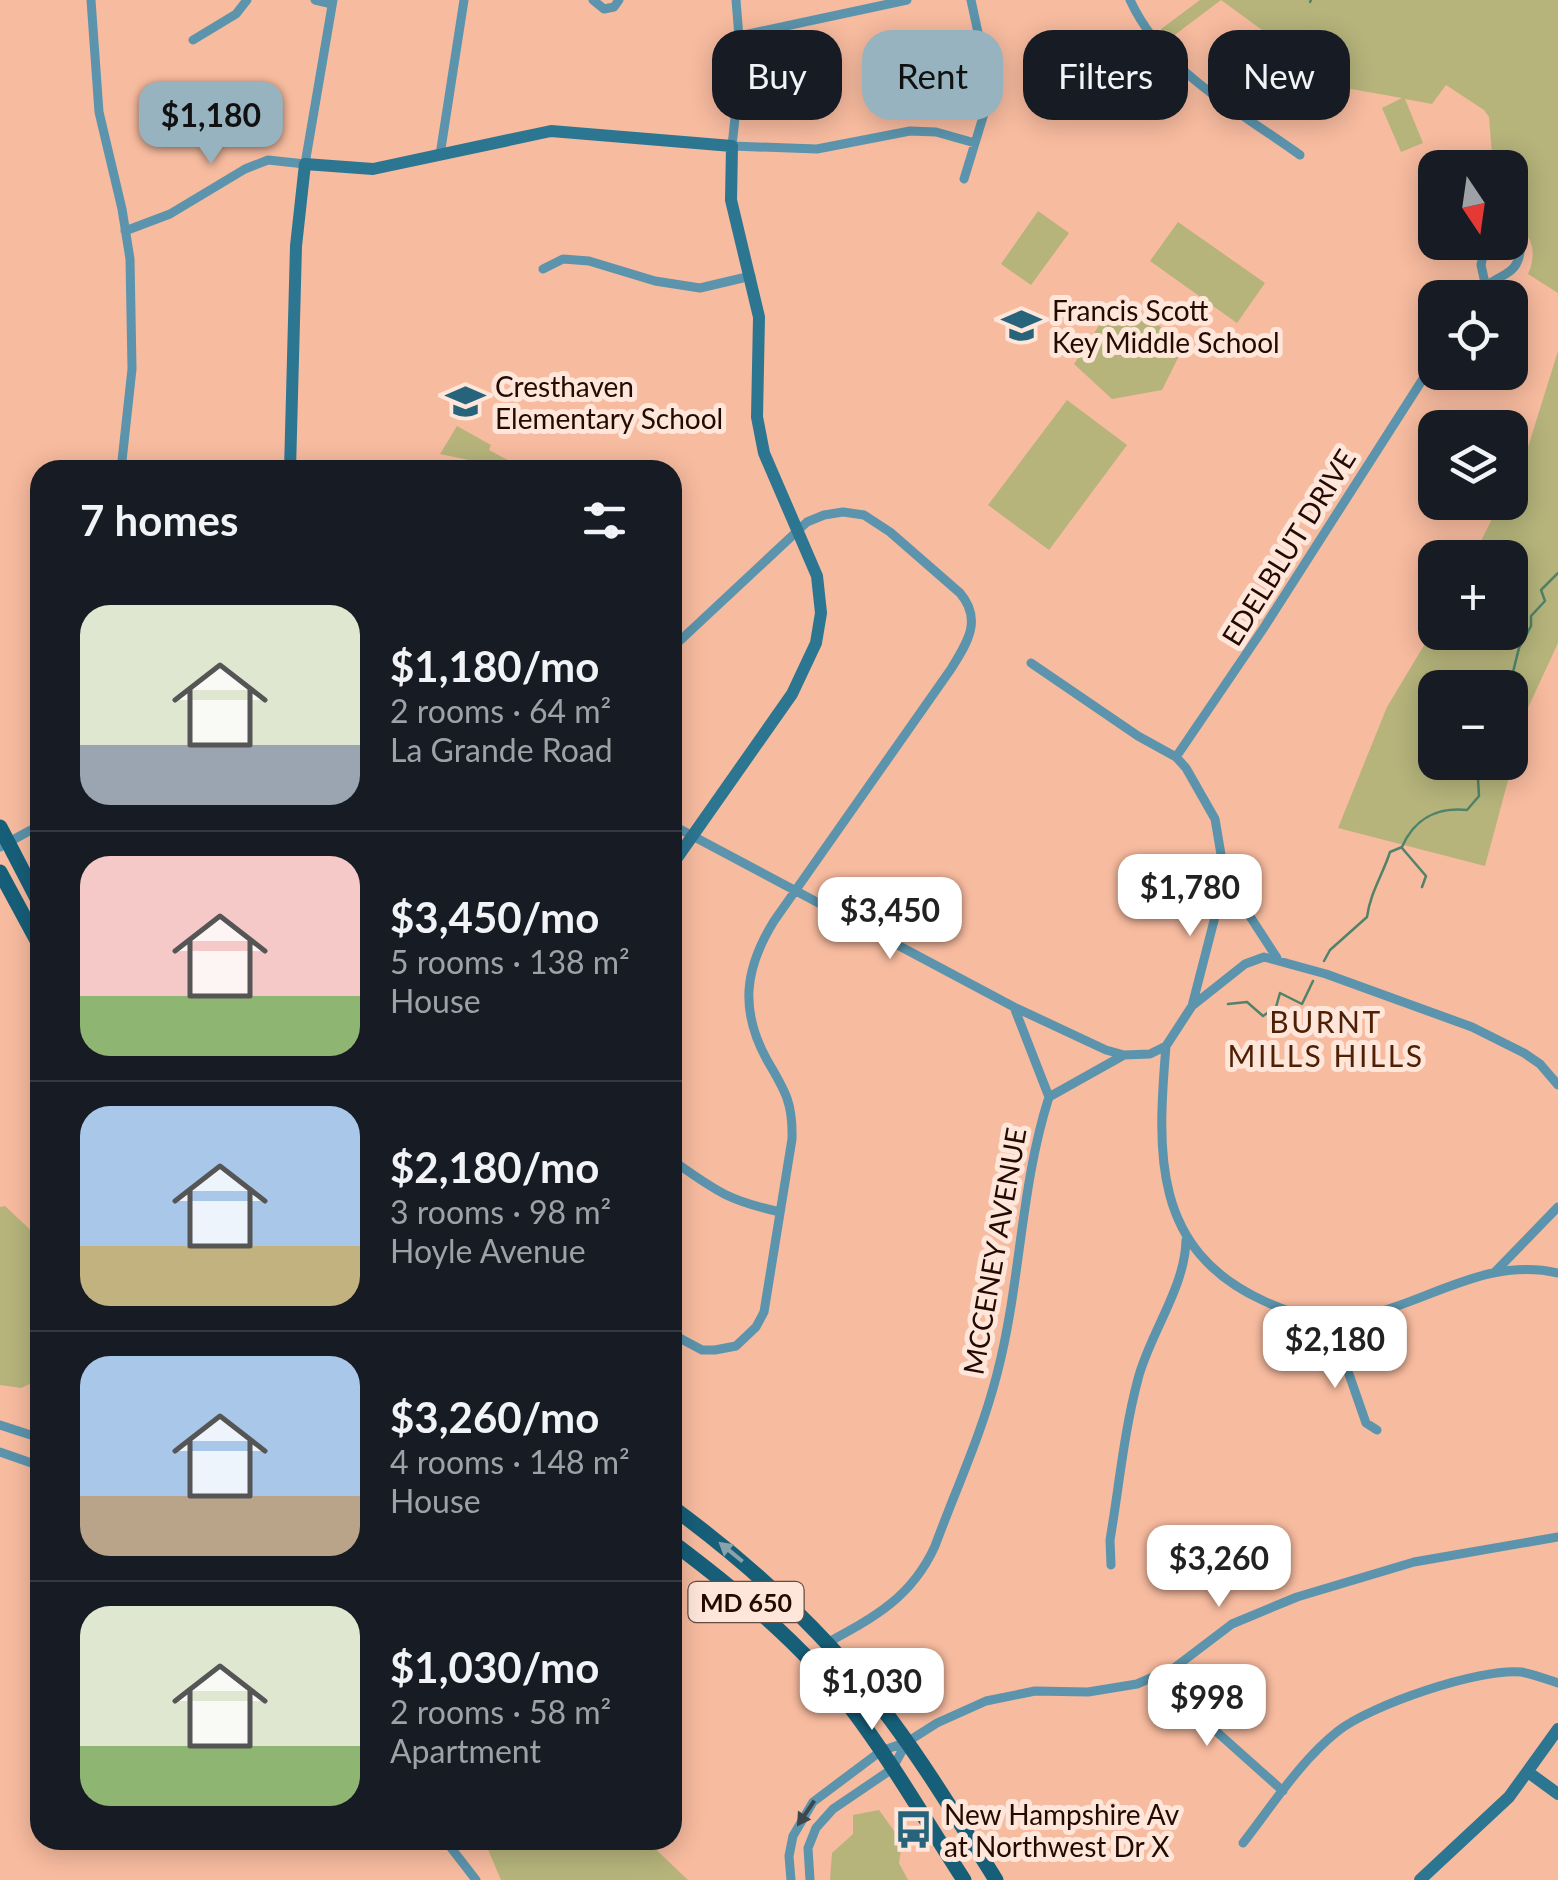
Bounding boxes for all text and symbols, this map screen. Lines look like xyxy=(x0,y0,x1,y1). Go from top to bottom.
chip: Buy xyxy=(712,30,842,120)
chip: Rent xyxy=(862,30,1003,120)
chip: Filters xyxy=(1023,30,1188,120)
chip: New xyxy=(1208,30,1350,120)
pin: $1,180 xyxy=(130,82,292,167)
text: $1,180 xyxy=(161,95,261,134)
north arrow xyxy=(1418,150,1528,260)
map controls xyxy=(1418,150,1528,780)
button: locate xyxy=(1418,280,1528,390)
place label: Francis Scott Key Middle School xyxy=(1052,293,1280,359)
school or university icon: Francis Scott Key Middle School xyxy=(1001,305,1043,347)
place label: Cresthaven Elementary School xyxy=(495,369,723,435)
school or university icon: Cresthaven Elementary School xyxy=(444,381,486,423)
button: layers xyxy=(1418,410,1528,520)
street label: EDELBLUT DRIVE xyxy=(1214,443,1362,651)
icon: filters xyxy=(577,493,632,548)
text: 7 homes xyxy=(80,495,238,545)
button: + xyxy=(1418,540,1528,650)
text: $1,180/mo xyxy=(390,641,599,691)
icon: home xyxy=(160,645,280,765)
button: − xyxy=(1418,670,1528,780)
text: 2 rooms · 64 m² xyxy=(390,691,611,730)
text: La Grande Road xyxy=(390,730,613,769)
pin: $1,780 xyxy=(1109,854,1271,939)
text: $1,780 xyxy=(1140,867,1240,906)
pin: $3,450 xyxy=(809,877,971,962)
text: $3,450 xyxy=(840,890,940,929)
text: $3,450/mo xyxy=(390,892,599,942)
icon: home xyxy=(160,896,280,1016)
text: 5 rooms · 138 m² xyxy=(390,942,630,981)
text: House xyxy=(390,981,481,1020)
district label: BURNT MILLS HILLS xyxy=(1228,1003,1424,1073)
street label: MCCENEY AVENUE xyxy=(956,1125,1032,1377)
text: $2,180/mo xyxy=(390,1142,599,1192)
icon: home xyxy=(160,1146,280,1266)
text: 3 rooms · 98 m² xyxy=(390,1192,611,1231)
text: Hoyle Avenue xyxy=(390,1231,586,1270)
pin: $2,180 xyxy=(1254,1306,1416,1391)
text: $2,180 xyxy=(1285,1319,1385,1358)
text: $3,260/mo xyxy=(390,1392,599,1442)
icon: home xyxy=(160,1396,280,1516)
text: 4 rooms · 148 m² xyxy=(390,1442,630,1481)
text: House xyxy=(390,1481,481,1520)
pin: $3,260 xyxy=(1138,1525,1300,1610)
text: $3,260 xyxy=(1169,1538,1269,1577)
one-way arrow xyxy=(718,1542,744,1563)
road number: MD 650 xyxy=(688,1582,804,1622)
text: $1,030/mo xyxy=(390,1642,599,1692)
icon: home xyxy=(160,1646,280,1766)
pin: $1,030 xyxy=(791,1648,953,1733)
text: $1,030 xyxy=(822,1661,922,1700)
pin: $998 xyxy=(1148,1664,1266,1749)
text: $998 xyxy=(1170,1677,1244,1716)
text: 2 rooms · 58 m² xyxy=(390,1692,611,1731)
text: Apartment xyxy=(390,1731,541,1770)
place label: New Hampshire Av at Northwest Dr X xyxy=(944,1797,1180,1863)
one-way arrow xyxy=(798,1800,816,1827)
bus stop icon: New Hampshire Av at Northwest Dr X xyxy=(893,1809,935,1851)

